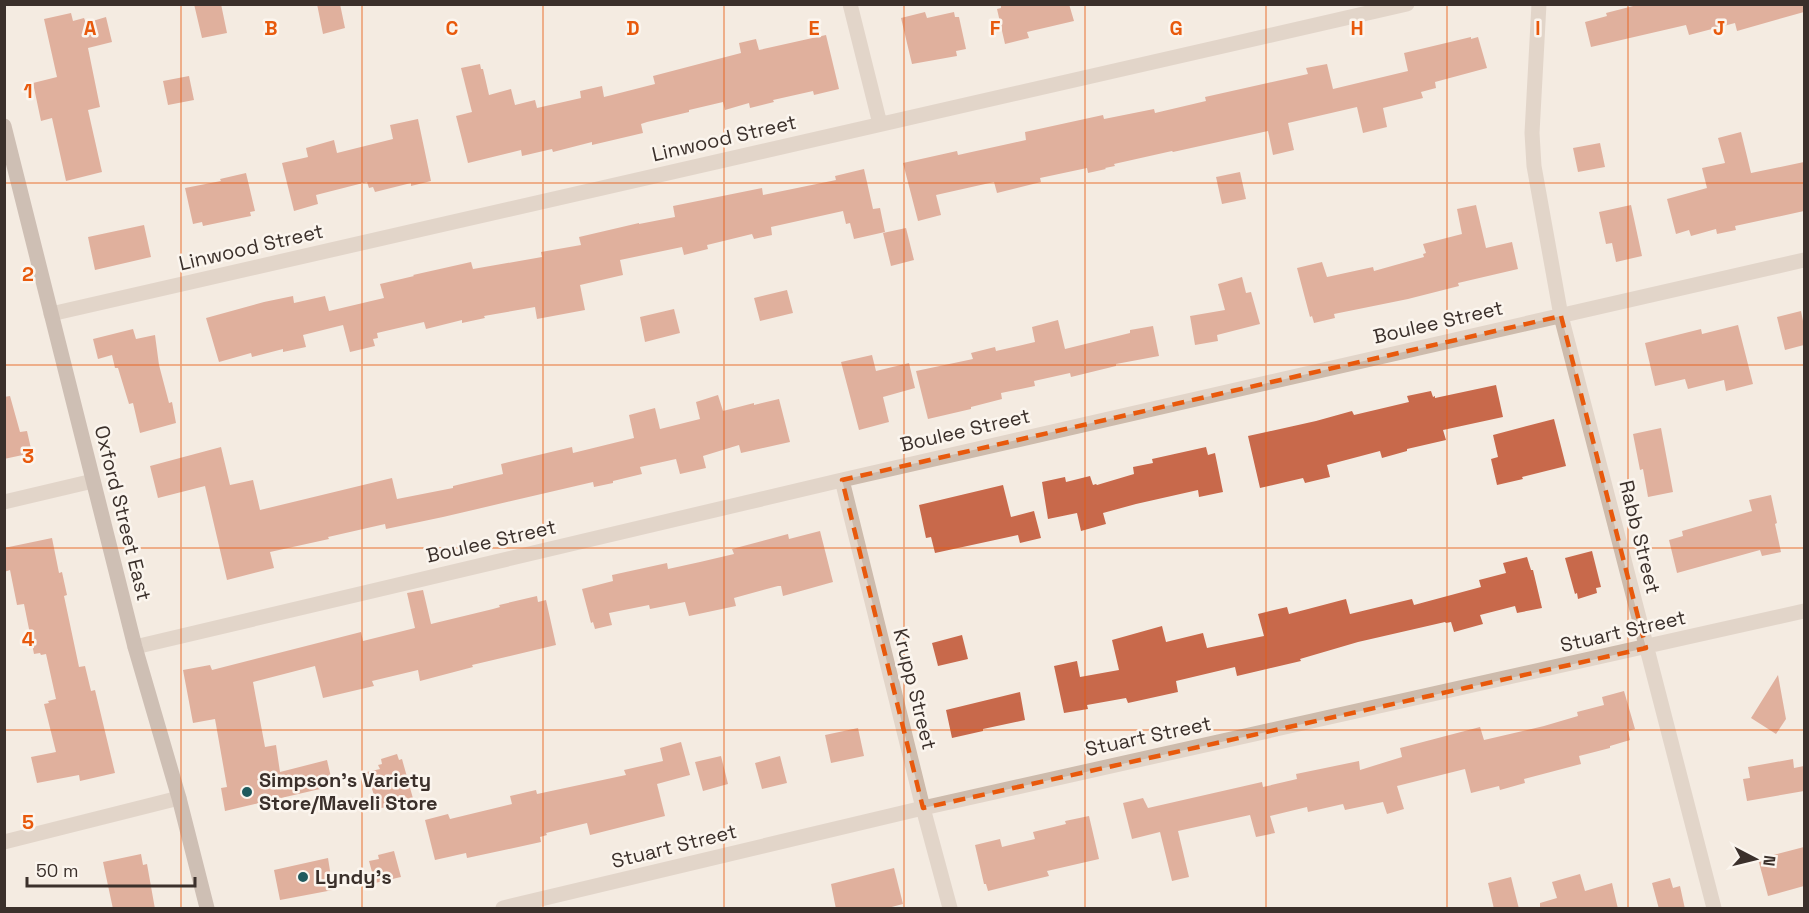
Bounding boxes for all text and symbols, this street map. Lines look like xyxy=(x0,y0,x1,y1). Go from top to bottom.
text: A xyxy=(84,15,97,41)
text: B xyxy=(264,15,278,41)
text: C xyxy=(446,15,459,41)
text: D xyxy=(626,15,640,41)
text: E xyxy=(808,15,820,41)
text: F xyxy=(990,15,1001,41)
text: G xyxy=(1169,15,1183,41)
text: H xyxy=(1350,15,1364,41)
text: I xyxy=(1535,15,1541,41)
text: J xyxy=(1713,15,1725,41)
text: 1 xyxy=(23,78,33,104)
street label: Linwood Street xyxy=(649,109,799,167)
street label: Linwood Street xyxy=(176,218,326,276)
text: 2 xyxy=(22,261,34,287)
street label: Boulee Street xyxy=(1370,294,1506,350)
street label: Boulee Street xyxy=(897,402,1033,458)
street label: Oxford Street East xyxy=(89,423,157,603)
text: 3 xyxy=(22,443,34,469)
street label: Rabb Street xyxy=(1613,478,1667,596)
street label: Boulee Street xyxy=(423,513,559,569)
street label: Stuart Street xyxy=(1558,604,1688,658)
text: 4 xyxy=(22,626,35,652)
street label: Krupp Street xyxy=(887,626,943,752)
street label: Stuart Street xyxy=(1083,710,1213,762)
place label: Simpson's Variety Store/Maveli Store xyxy=(259,767,438,816)
marker: Simpson's Variety Store/Maveli Store xyxy=(240,785,254,799)
text: 5 xyxy=(22,809,34,835)
street label: Stuart Street xyxy=(609,818,739,874)
north arrow xyxy=(1725,829,1785,889)
scale bar xyxy=(27,850,195,888)
text: N xyxy=(1758,854,1780,867)
text: 50 m xyxy=(36,859,78,882)
place label: Lyndy's xyxy=(315,864,392,890)
marker: Lyndy's xyxy=(296,870,310,884)

